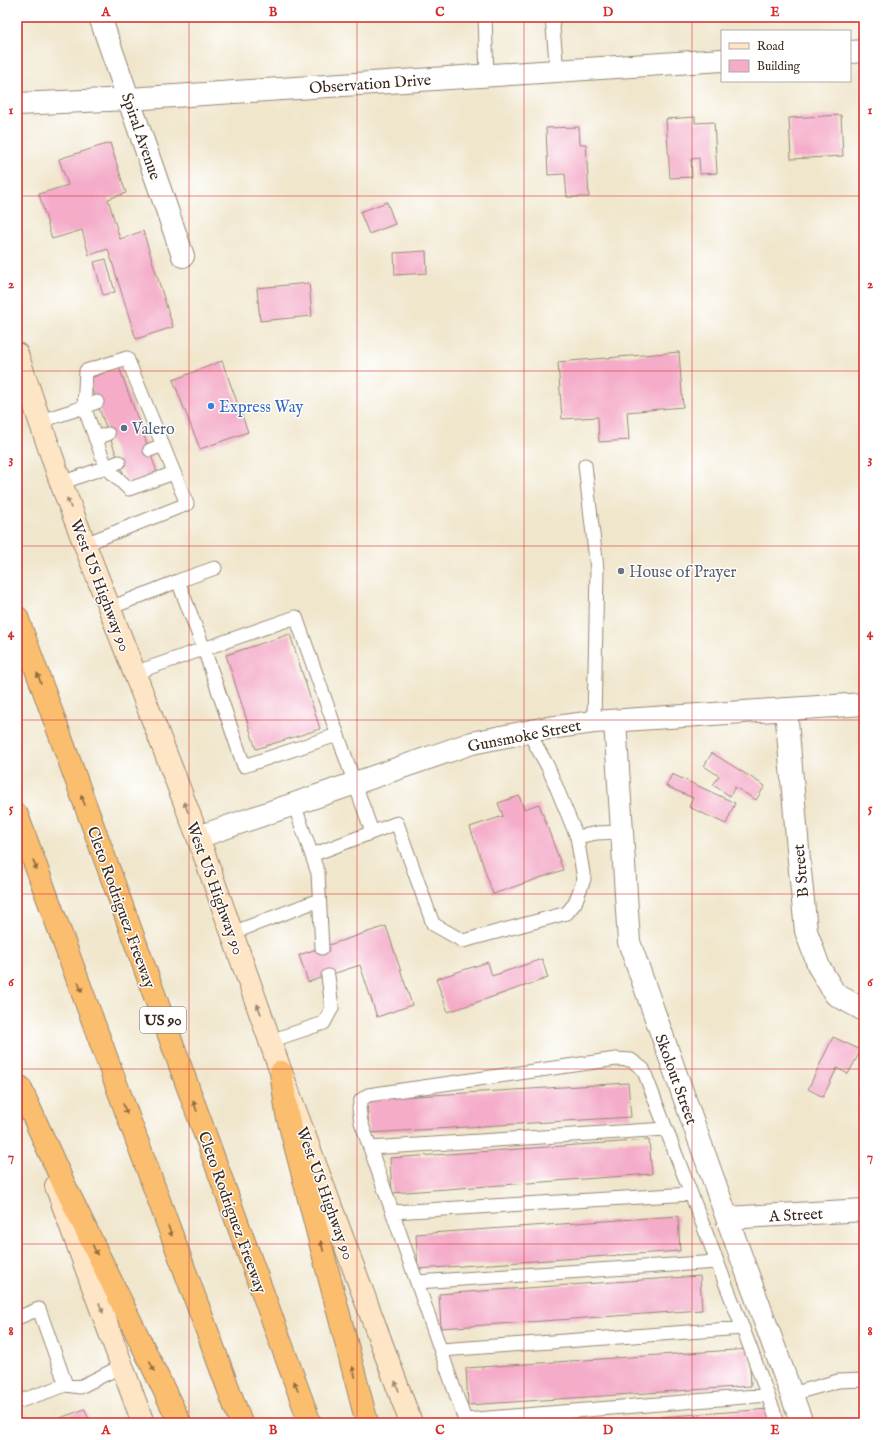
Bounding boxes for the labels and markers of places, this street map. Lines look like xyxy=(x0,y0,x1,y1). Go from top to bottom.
place label: Express Way xyxy=(219,398,303,418)
marker: Express Way xyxy=(206,401,216,411)
place label: Valero xyxy=(131,420,175,440)
marker: Valero xyxy=(119,423,129,433)
place label: House of Prayer xyxy=(629,563,737,583)
marker: House of Prayer xyxy=(616,566,626,576)

